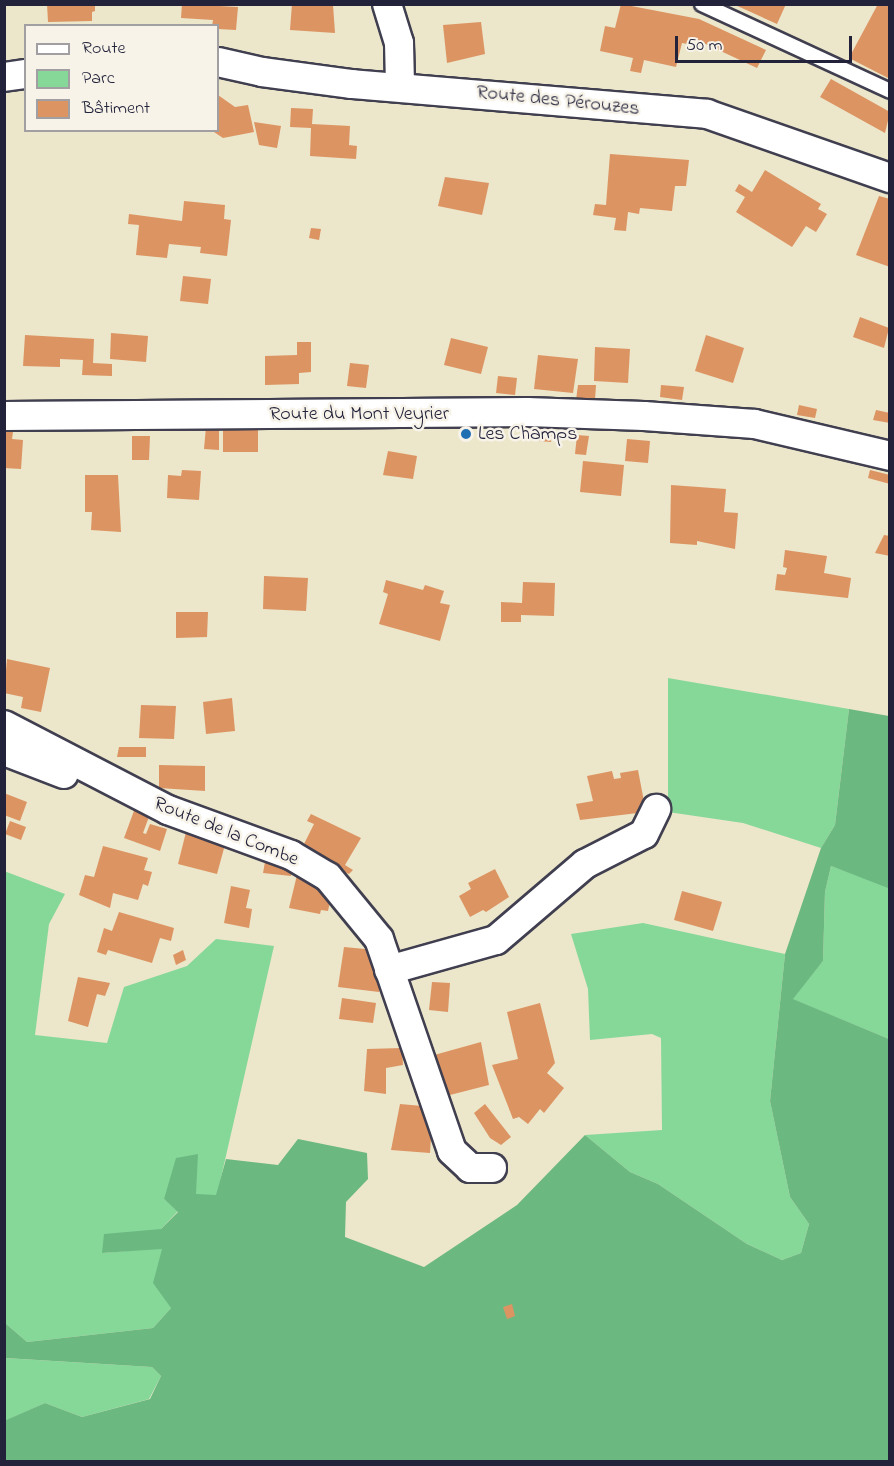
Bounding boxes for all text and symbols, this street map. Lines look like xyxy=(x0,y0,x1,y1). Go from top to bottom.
legend xyxy=(24,24,219,132)
scale bar xyxy=(678,24,855,62)
text: 50 m xyxy=(686,33,723,59)
text: Route xyxy=(82,36,126,62)
text: Parc xyxy=(82,66,115,92)
street label: Route des Pérouzes xyxy=(475,81,641,121)
text: Bâtiment xyxy=(82,96,150,122)
street label: Route du Mont Veyrier xyxy=(269,402,449,426)
place label: Les Champs xyxy=(478,422,577,446)
marker: Les Champs xyxy=(459,427,473,441)
street label: Route de la Combe xyxy=(150,792,302,872)

